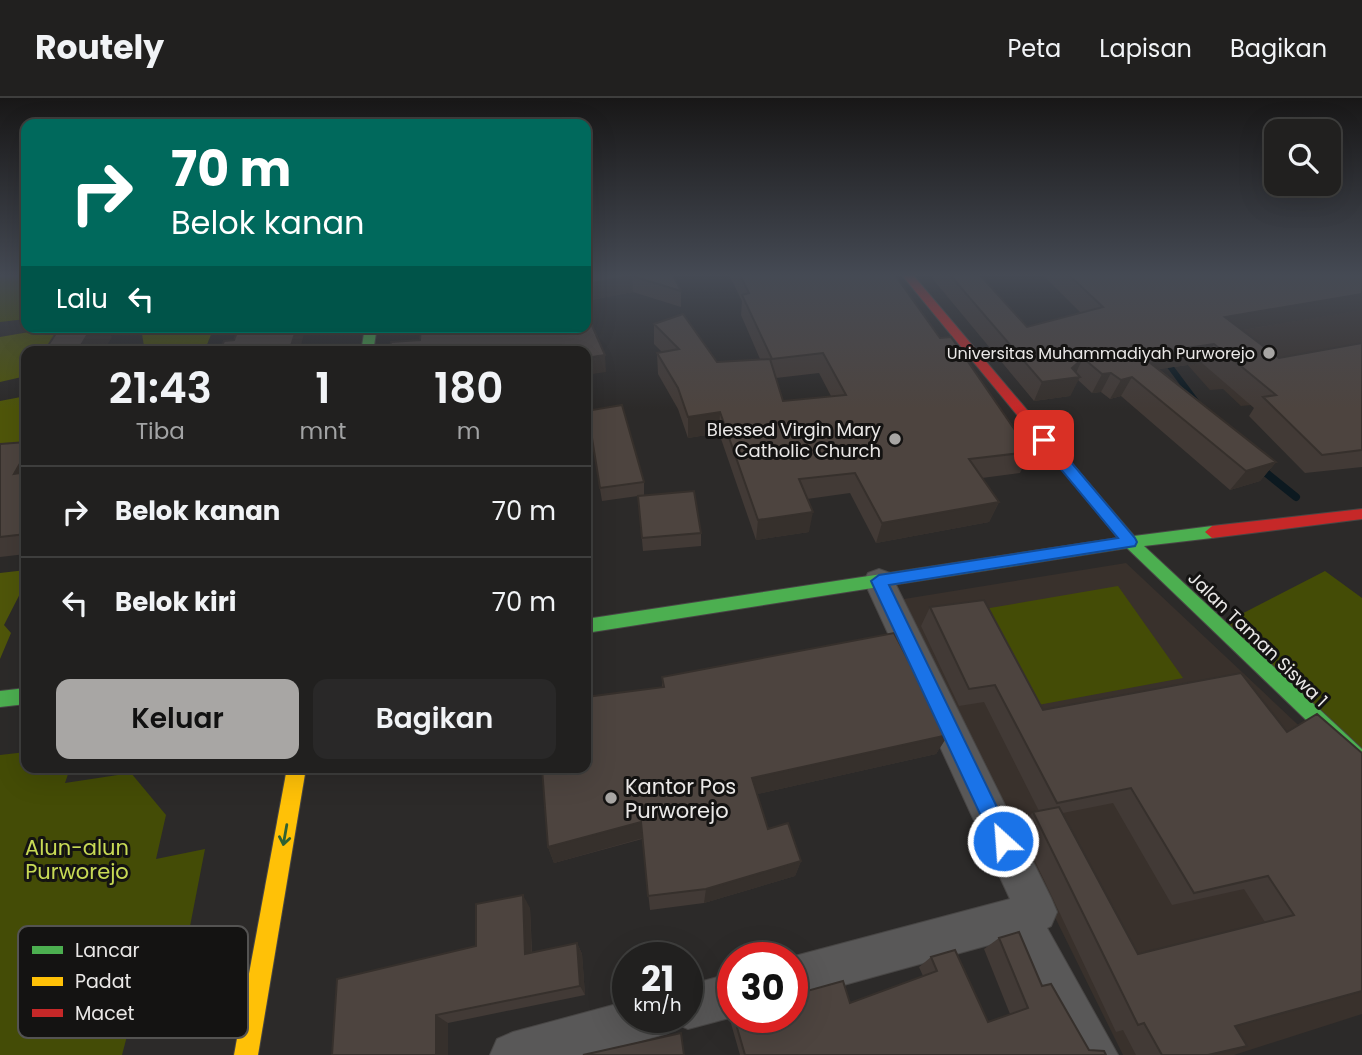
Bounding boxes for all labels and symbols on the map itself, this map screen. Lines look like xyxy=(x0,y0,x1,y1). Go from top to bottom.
place label: Universitas Muhammadiyah Purworejo xyxy=(947,342,1255,365)
marker: Universitas Muhammadiyah Purworejo xyxy=(1261,345,1277,361)
pin xyxy=(1014,410,1074,470)
place label: Blessed Virgin Mary Catholic Church xyxy=(707,417,881,463)
marker: Blessed Virgin Mary Catholic Church xyxy=(887,431,903,447)
street label: Jalan Taman Siswa 1 xyxy=(1183,566,1333,712)
place label: Kantor Pos Purworejo xyxy=(625,772,736,825)
marker: Kantor Pos Purworejo xyxy=(603,790,619,806)
position arrow xyxy=(966,804,1040,878)
one-way arrow xyxy=(278,824,292,846)
park label: Alun-alun Purworejo xyxy=(25,833,129,886)
legend xyxy=(18,926,248,1038)
text: Lancar xyxy=(75,937,140,964)
speed limit sign: 30 xyxy=(717,942,808,1033)
text: Padat xyxy=(75,968,132,995)
text: Macet xyxy=(75,1000,135,1027)

